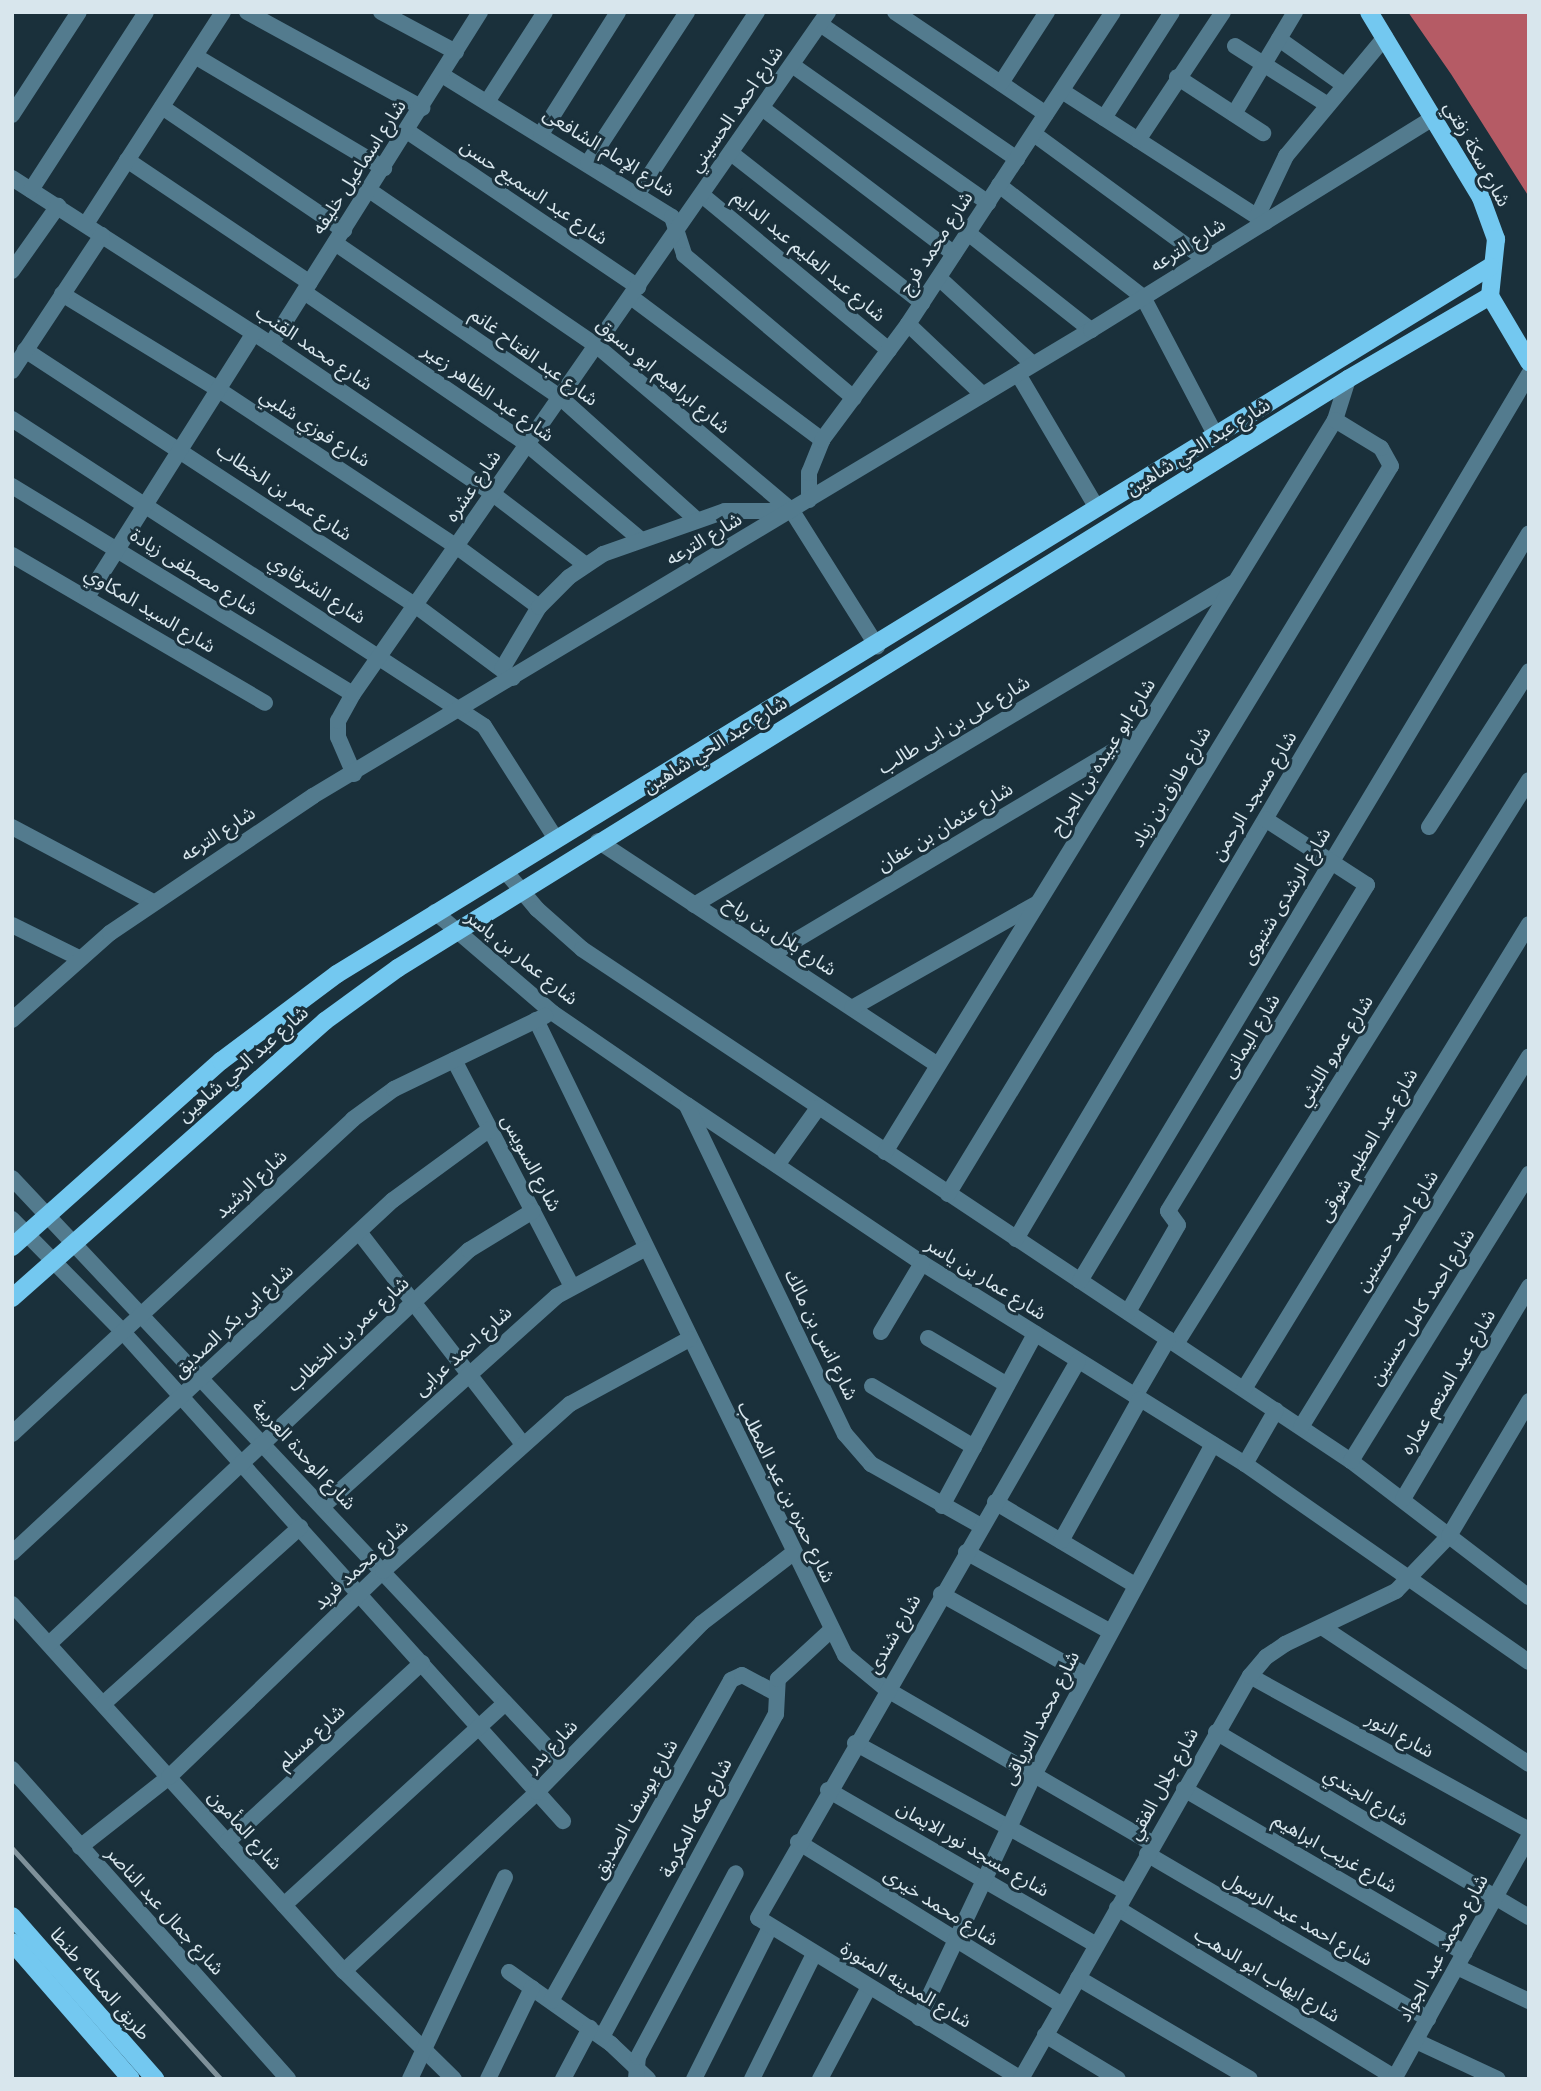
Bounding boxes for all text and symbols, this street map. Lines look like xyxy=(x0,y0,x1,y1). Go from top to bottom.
street label: شارع احمد الحسيني xyxy=(684,41,788,177)
street label: شارع اسماعيل خليفه xyxy=(307,95,411,239)
street label: شارع سكة زفتي xyxy=(1439,97,1515,211)
street label: شارع الإمام الشافعى xyxy=(539,102,679,202)
street label: شارع عبد السميع حسن xyxy=(456,134,612,250)
street label: شارع عبد العليم عبد الدايم xyxy=(728,185,890,327)
street label: شارع محمد فرج xyxy=(894,187,978,299)
street label: شارع الترعه xyxy=(1146,213,1230,277)
street label: شارع محمد القنب xyxy=(251,300,377,396)
street label: شارع عبد الفتاح غانم xyxy=(466,303,602,411)
street label: شارع ابراهيم ابو دسوق xyxy=(591,313,735,439)
street label: شارع عبد الظاهر زعير xyxy=(418,339,558,447)
street label: شارع فوزي شلبي xyxy=(256,384,374,472)
street label: شارع عبد الحي شاهين xyxy=(1122,393,1274,501)
street label: شارع عمر بن الخطاب xyxy=(212,438,356,546)
street label: شارع عشره xyxy=(440,446,506,526)
street label: شارع الترعه xyxy=(662,508,746,570)
street label: شارع مصطفى زيادة xyxy=(126,524,262,620)
street label: شارع الشرقاوي xyxy=(264,549,370,629)
street label: شارع السيد المكاوي xyxy=(81,562,219,658)
street label: شارع على بن ابى طالب xyxy=(874,671,1034,779)
street label: شارع ابو عبيده بن الجراح xyxy=(1045,674,1161,840)
street label: شارع عبد الحي شاهين xyxy=(639,691,791,799)
street label: شارع طارق بن زياد xyxy=(1126,722,1216,852)
street label: شارع مسجد الرحمن xyxy=(1206,727,1302,865)
street label: شارع عثمان بن عفان xyxy=(873,777,1017,877)
street label: شارع الترعه xyxy=(176,801,260,867)
street label: شارع الرشدى شتيوى xyxy=(1236,824,1336,968)
street label: شارع بلال بن رباح xyxy=(719,891,841,981)
street label: شارع عمار بن ياسر xyxy=(461,906,583,1010)
street label: شارع اليمانى xyxy=(1217,990,1285,1082)
street label: شارع عمرو الليثي xyxy=(1292,991,1378,1111)
street label: شارع عبد الحي شاهين xyxy=(173,1001,313,1127)
street label: شارع عبد العظيم شوقى xyxy=(1313,1064,1423,1226)
street label: شارع السويس xyxy=(496,1111,566,1215)
street label: شارع الرشيد xyxy=(210,1145,292,1223)
street label: شارع احمد حسنين xyxy=(1351,1166,1443,1296)
street label: شارع احمد كامل حسنين xyxy=(1364,1224,1480,1390)
street label: شارع عمار بن ياسر xyxy=(922,1233,1050,1325)
street label: شارع ابى بكر الصديق xyxy=(168,1259,298,1383)
street label: شارع انس بن مالك xyxy=(780,1266,862,1404)
street label: شارع عمر بن الخطاب xyxy=(282,1272,414,1396)
street label: شارع احمد عرابى xyxy=(409,1301,517,1401)
street label: شارع عبد المنعم عماره xyxy=(1396,1305,1500,1459)
street label: شارع الوحدة العربية xyxy=(247,1395,361,1515)
street label: شارع حمزه بن عبد المطلب xyxy=(732,1398,840,1586)
street label: شارع محمد فريد xyxy=(309,1515,413,1615)
street label: شارع شندى xyxy=(862,1590,926,1678)
street label: شارع محمد الترياقى xyxy=(997,1647,1085,1789)
street label: شارع مسلم xyxy=(272,1700,350,1774)
street label: شارع النور xyxy=(1362,1707,1438,1763)
street label: شارع بدر xyxy=(522,1715,582,1777)
street label: شارع جلال الفقي xyxy=(1123,1724,1203,1844)
street label: شارع يوسف الصديق xyxy=(587,1735,683,1883)
street label: شارع مكه المكرمة xyxy=(655,1754,737,1882)
street label: شارع الجندي xyxy=(1320,1763,1412,1831)
street label: شارع المأمون xyxy=(203,1785,287,1875)
street label: شارع مسجد نور الايمان xyxy=(893,1796,1053,1902)
street label: شارع غريب ابراهيم xyxy=(1269,1808,1401,1898)
street label: شارع جمال عبد الناصر xyxy=(101,1842,229,1980)
street label: شارع محمد خيرى xyxy=(880,1863,1002,1951)
street label: شارع احمد عبد الرسول xyxy=(1219,1867,1377,1971)
street label: شارع محمد عبد الجواد xyxy=(1393,1870,1493,2026)
street label: شارع ايهاب ابو الدهب xyxy=(1190,1922,1344,2028)
street label: طريق المحله, طنطا xyxy=(45,1923,155,2045)
street label: شارع المدينه المنورة xyxy=(836,1937,976,2033)

